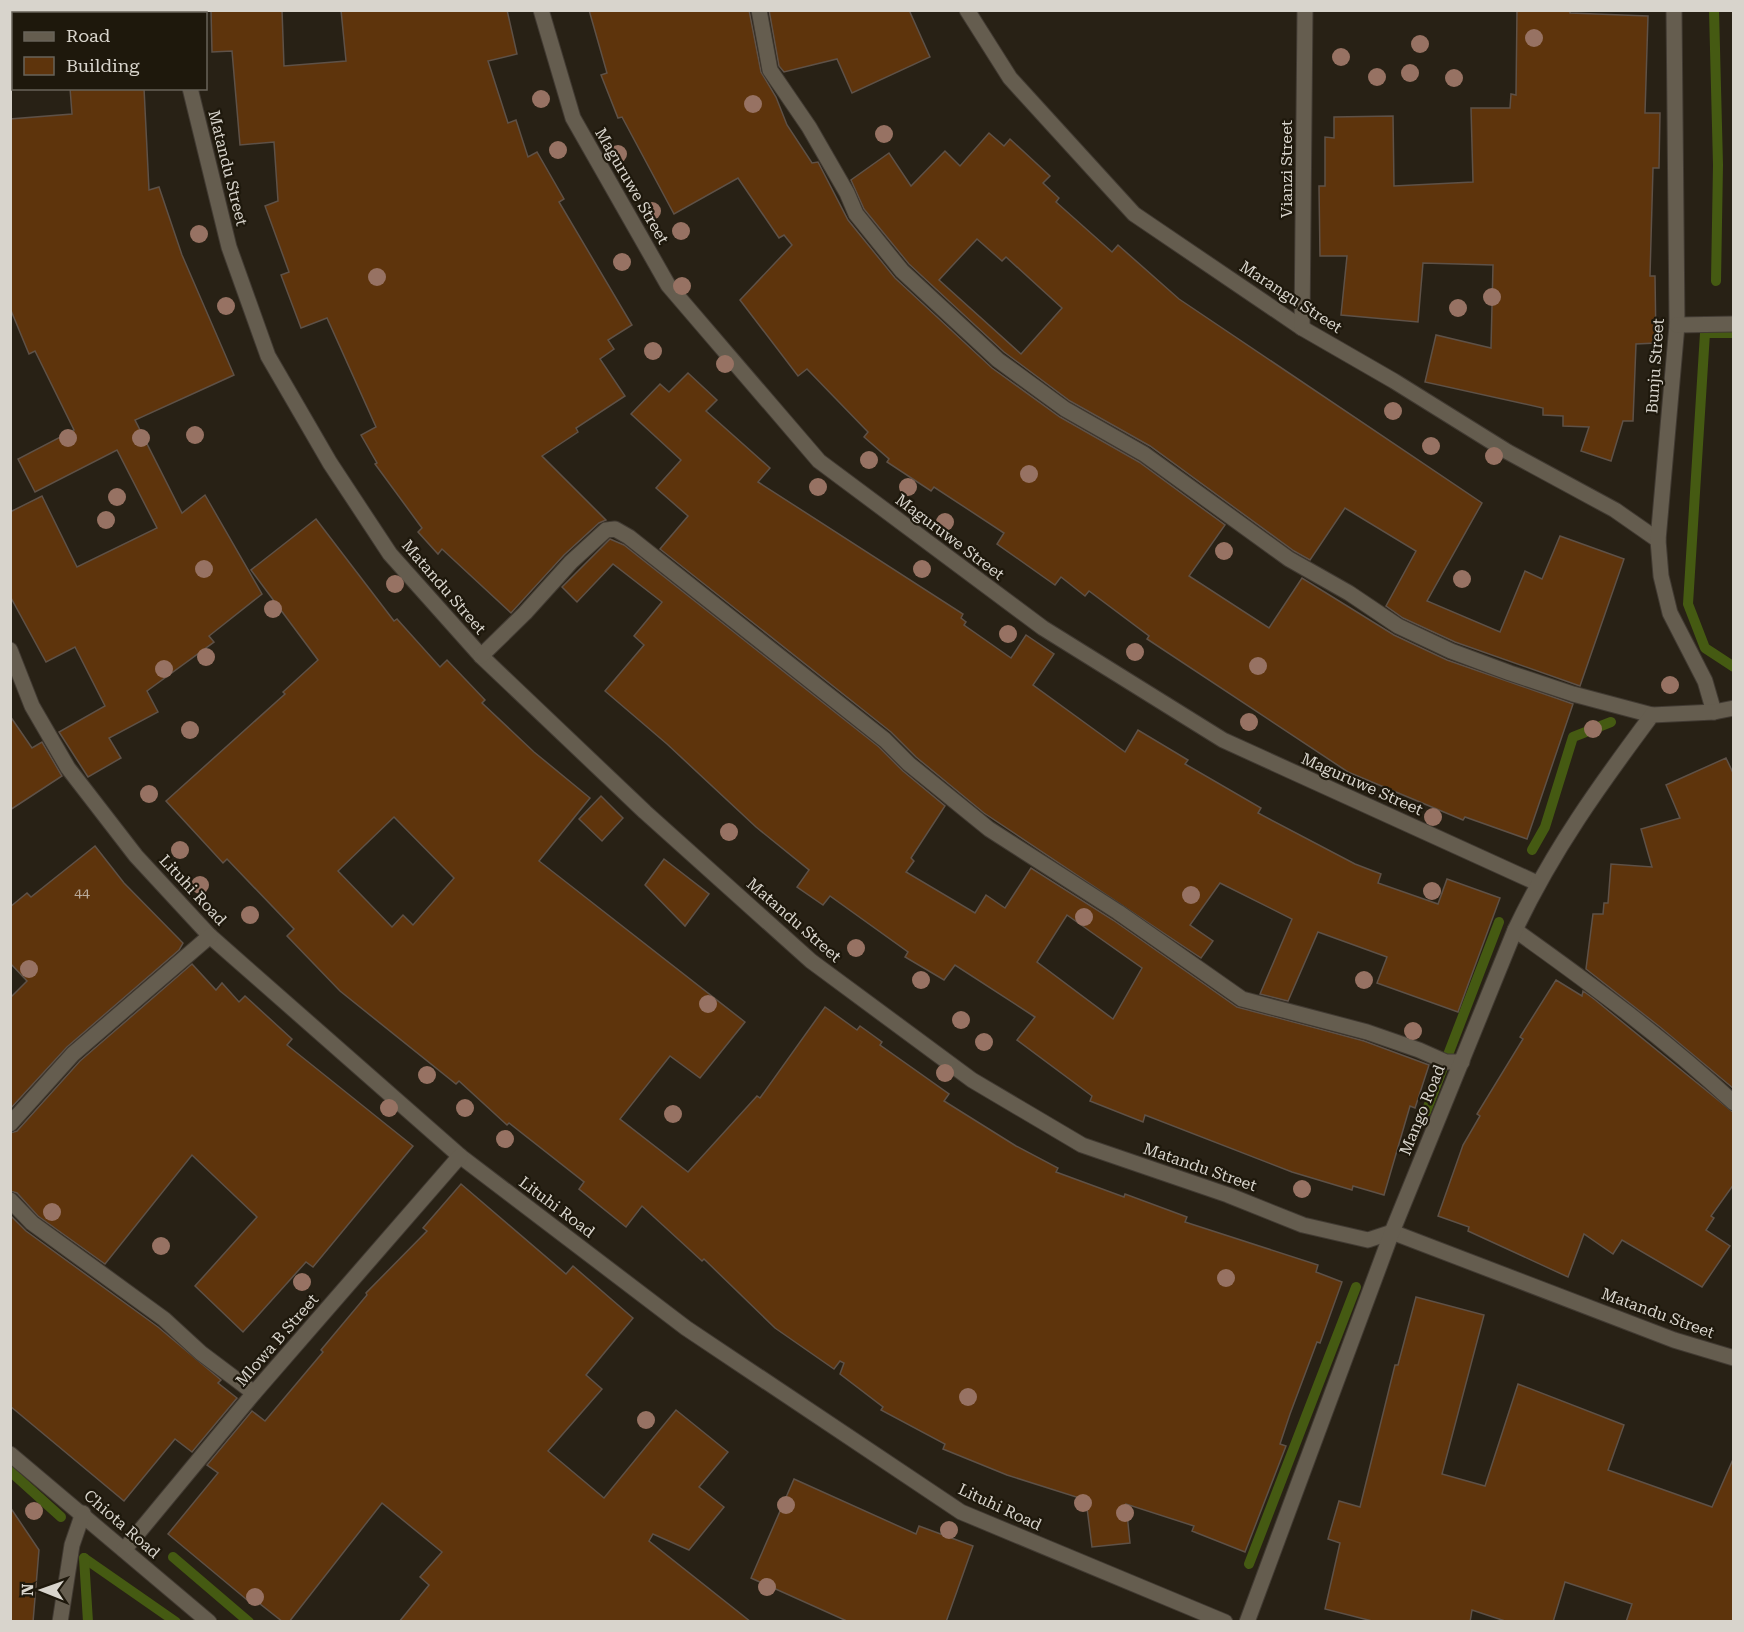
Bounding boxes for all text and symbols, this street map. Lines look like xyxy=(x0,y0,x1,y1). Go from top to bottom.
legend xyxy=(12,12,207,90)
text: Road xyxy=(66,25,111,46)
text: Building xyxy=(66,55,140,76)
street label: Matandu Street xyxy=(204,108,252,228)
street label: Vianzi Street xyxy=(1277,120,1296,218)
street label: Maguruwe Street xyxy=(591,125,673,248)
street label: Marangu Street xyxy=(1236,257,1346,337)
street label: Bunju Street xyxy=(1642,318,1668,414)
street label: Maguruwe Street xyxy=(892,490,1008,584)
street label: Matandu Street xyxy=(398,536,490,638)
street label: Maguruwe Street xyxy=(1298,749,1426,819)
street label: Lituhi Road xyxy=(155,851,231,929)
street label: Matandu Street xyxy=(743,874,845,966)
house number: 44 xyxy=(74,884,90,900)
street label: Mango Road xyxy=(1395,1062,1449,1158)
street label: Matandu Street xyxy=(1141,1139,1259,1195)
street label: Lituhi Road xyxy=(515,1172,599,1242)
street label: Matandu Street xyxy=(1599,1284,1717,1342)
street label: Mlowa B Street xyxy=(232,1290,322,1390)
street label: Lituhi Road xyxy=(955,1479,1045,1535)
street label: Chiota Road xyxy=(80,1486,164,1562)
north arrow xyxy=(12,1560,72,1620)
text: N xyxy=(18,1583,37,1596)

